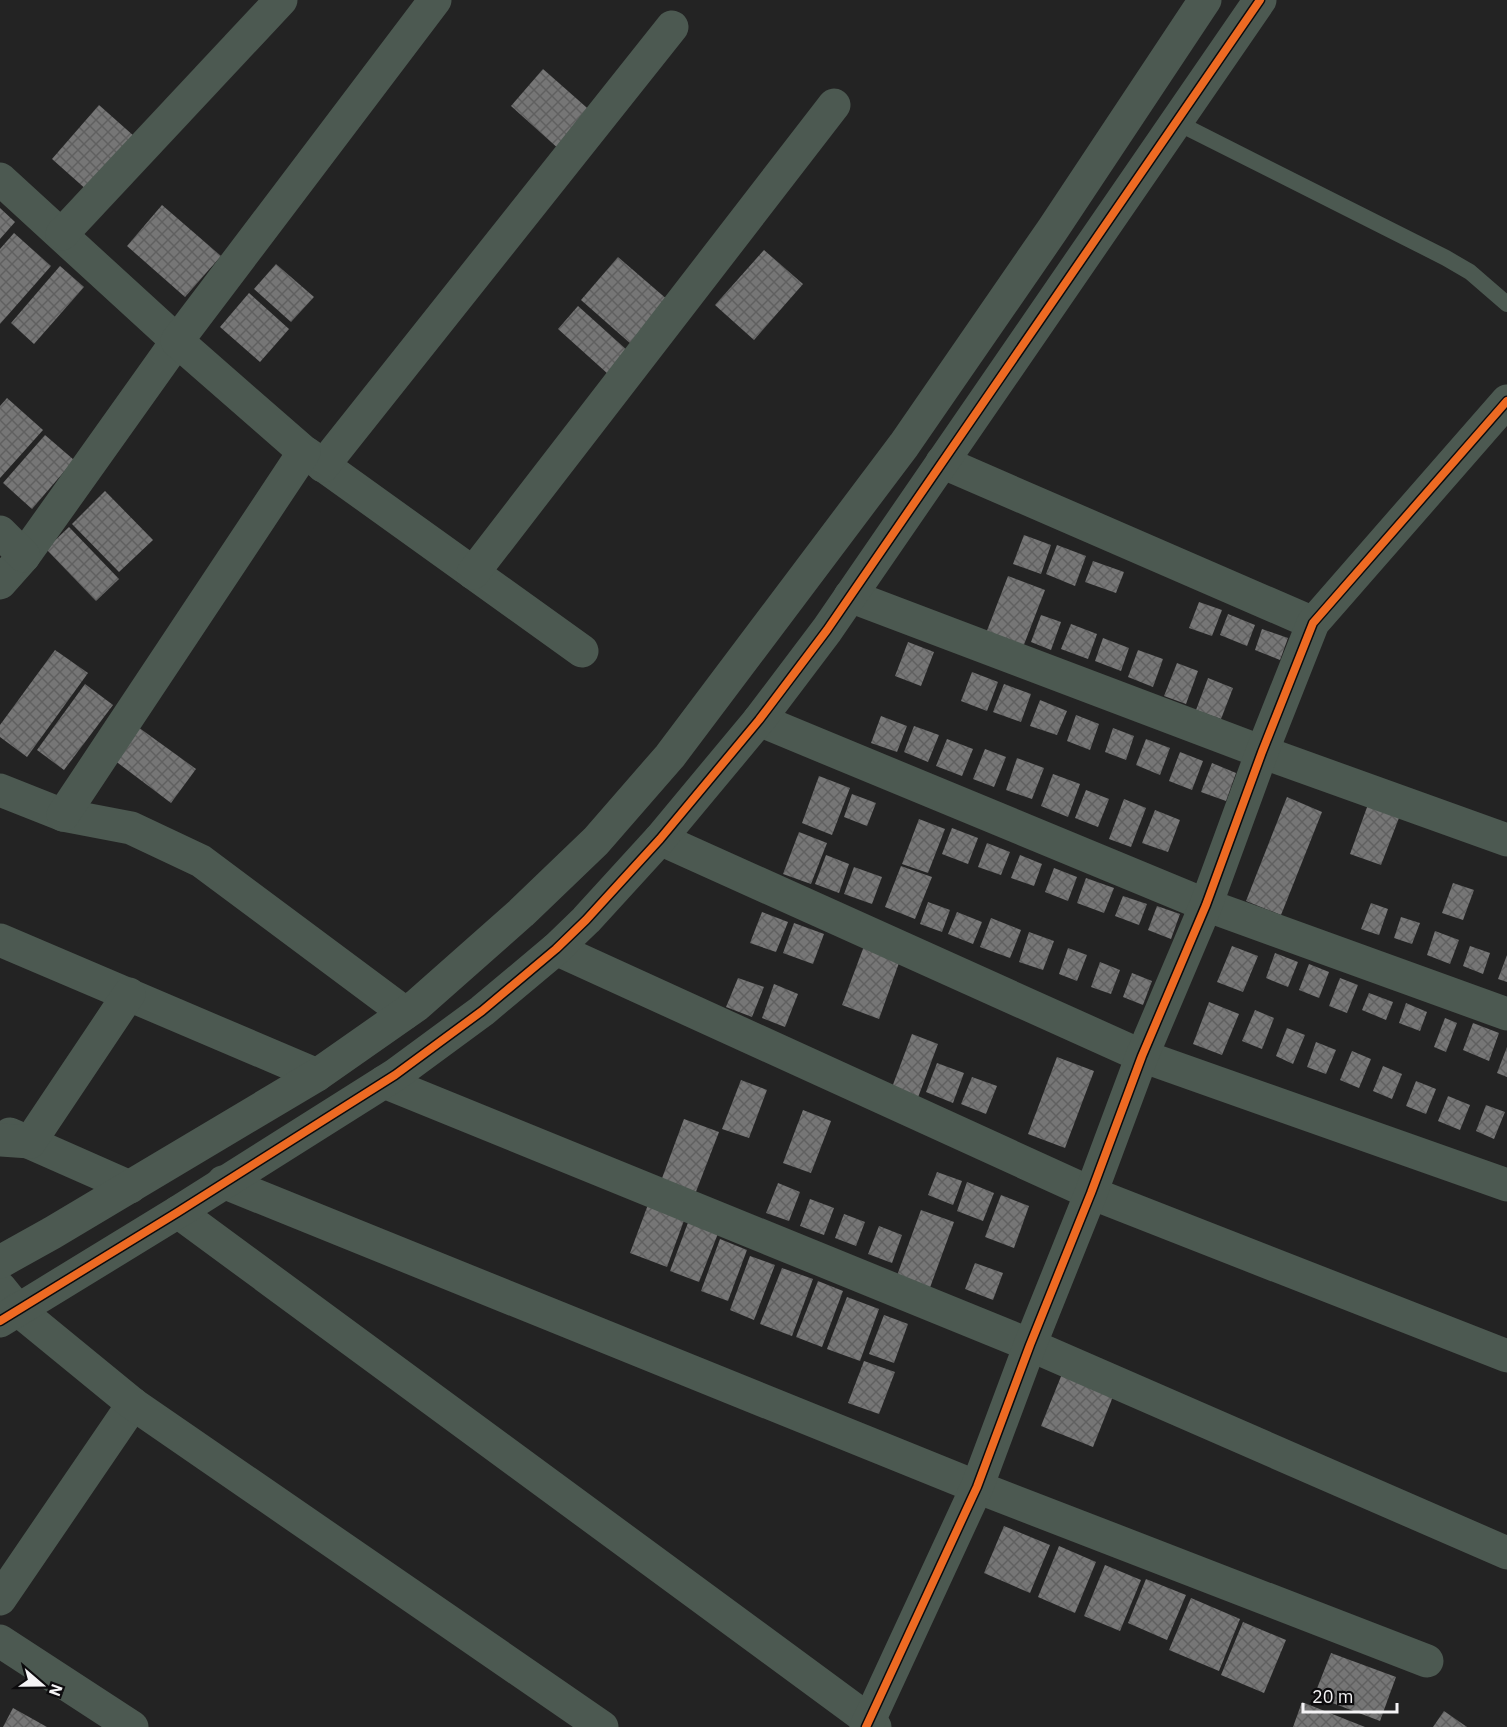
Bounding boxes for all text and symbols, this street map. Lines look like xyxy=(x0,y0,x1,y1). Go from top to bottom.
north arrow xyxy=(12,1655,72,1715)
scale bar xyxy=(1303,1676,1398,1714)
text: N xyxy=(45,1681,67,1699)
text: 20 m xyxy=(1312,1685,1354,1708)

